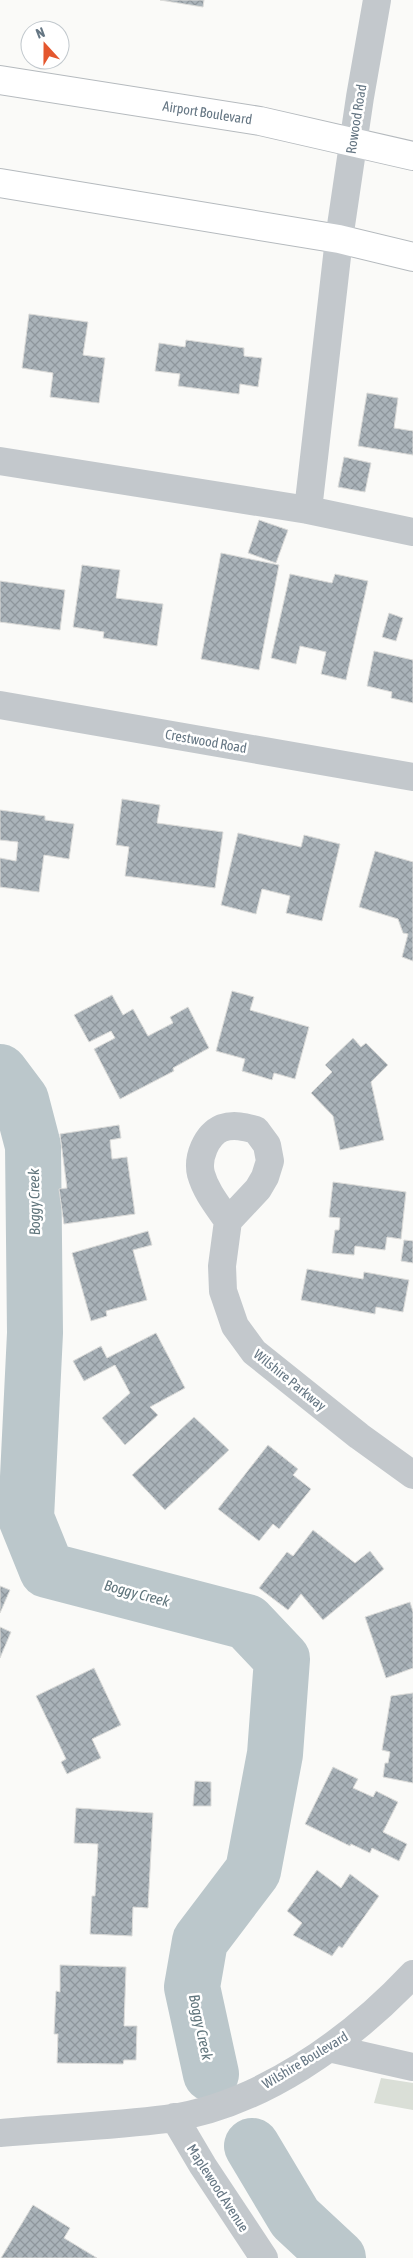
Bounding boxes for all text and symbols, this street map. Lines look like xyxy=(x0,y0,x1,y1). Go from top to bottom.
north arrow xyxy=(20,20,70,70)
text: N xyxy=(34,24,47,42)
street label: Rowood Road xyxy=(343,83,369,155)
street label: Airport Boulevard xyxy=(162,98,253,128)
street label: Crestwood Road xyxy=(164,726,248,756)
water label: Boggy Creek xyxy=(25,1168,43,1236)
street label: Wilshire Parkway xyxy=(251,1346,330,1414)
water label: Boggy Creek xyxy=(103,1576,172,1610)
water label: Boggy Creek xyxy=(186,1993,216,2062)
street label: Wilshire Boulevard xyxy=(259,2028,351,2092)
street label: Maplewood Avenue xyxy=(184,2141,252,2235)

